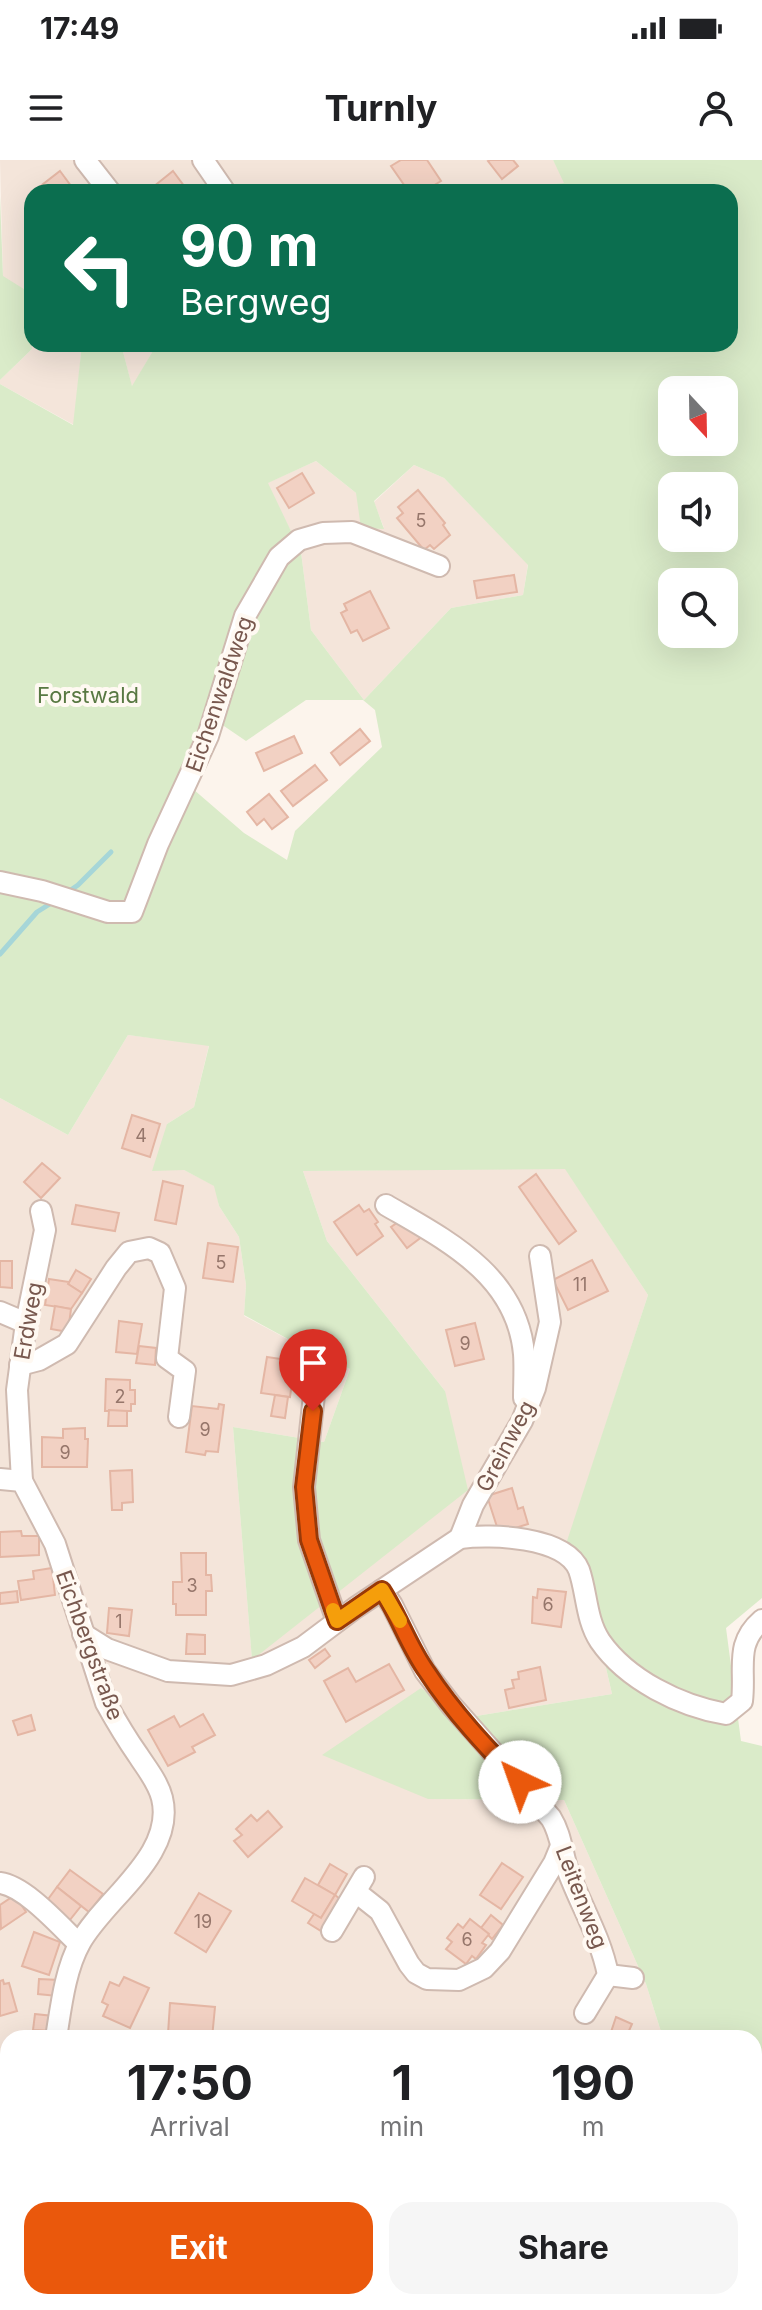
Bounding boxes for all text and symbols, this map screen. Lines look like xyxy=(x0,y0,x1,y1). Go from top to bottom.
text: 17:49 xyxy=(40,10,119,46)
icon: menu xyxy=(24,86,68,130)
text: Turnly xyxy=(325,86,437,130)
icon: person xyxy=(694,86,738,130)
text: 90 m xyxy=(180,212,319,280)
icon: left xyxy=(48,216,152,320)
text: Bergweg xyxy=(180,280,331,324)
north arrow xyxy=(658,376,738,456)
map controls xyxy=(658,376,738,648)
button: sound xyxy=(658,472,738,552)
house number: 5 xyxy=(416,510,426,531)
button: search xyxy=(658,568,738,648)
street label: Eichenwaldweg xyxy=(180,613,258,775)
park label: Forstwald xyxy=(37,682,139,708)
house number: 4 xyxy=(135,1125,147,1146)
house number: 5 xyxy=(216,1252,226,1273)
house number: 11 xyxy=(573,1274,587,1295)
street label: Erdweg xyxy=(8,1280,48,1362)
pin xyxy=(279,1329,347,1411)
house number: 9 xyxy=(459,1333,471,1354)
icon: arrive xyxy=(291,1341,335,1385)
house number: 2 xyxy=(115,1386,125,1407)
street label: Greinweg xyxy=(470,1396,540,1496)
house number: 9 xyxy=(199,1419,211,1440)
house number: 9 xyxy=(59,1442,71,1463)
street label: Eichbergstraße xyxy=(51,1566,129,1724)
house number: 3 xyxy=(186,1575,198,1596)
house number: 6 xyxy=(542,1594,554,1615)
house number: 1 xyxy=(115,1611,123,1632)
position arrow xyxy=(478,1740,562,1824)
street label: Leitenweg xyxy=(551,1842,613,1952)
house number: 19 xyxy=(194,1911,212,1932)
house number: 6 xyxy=(461,1929,473,1950)
text: 17:50 xyxy=(127,2053,253,2112)
text: 1 xyxy=(392,2053,412,2112)
text: 190 xyxy=(551,2053,635,2112)
text: Arrival xyxy=(150,2111,230,2142)
text: min xyxy=(380,2111,424,2142)
text: m xyxy=(582,2111,604,2142)
button: Exit xyxy=(24,2202,373,2294)
button: Share xyxy=(389,2202,738,2294)

